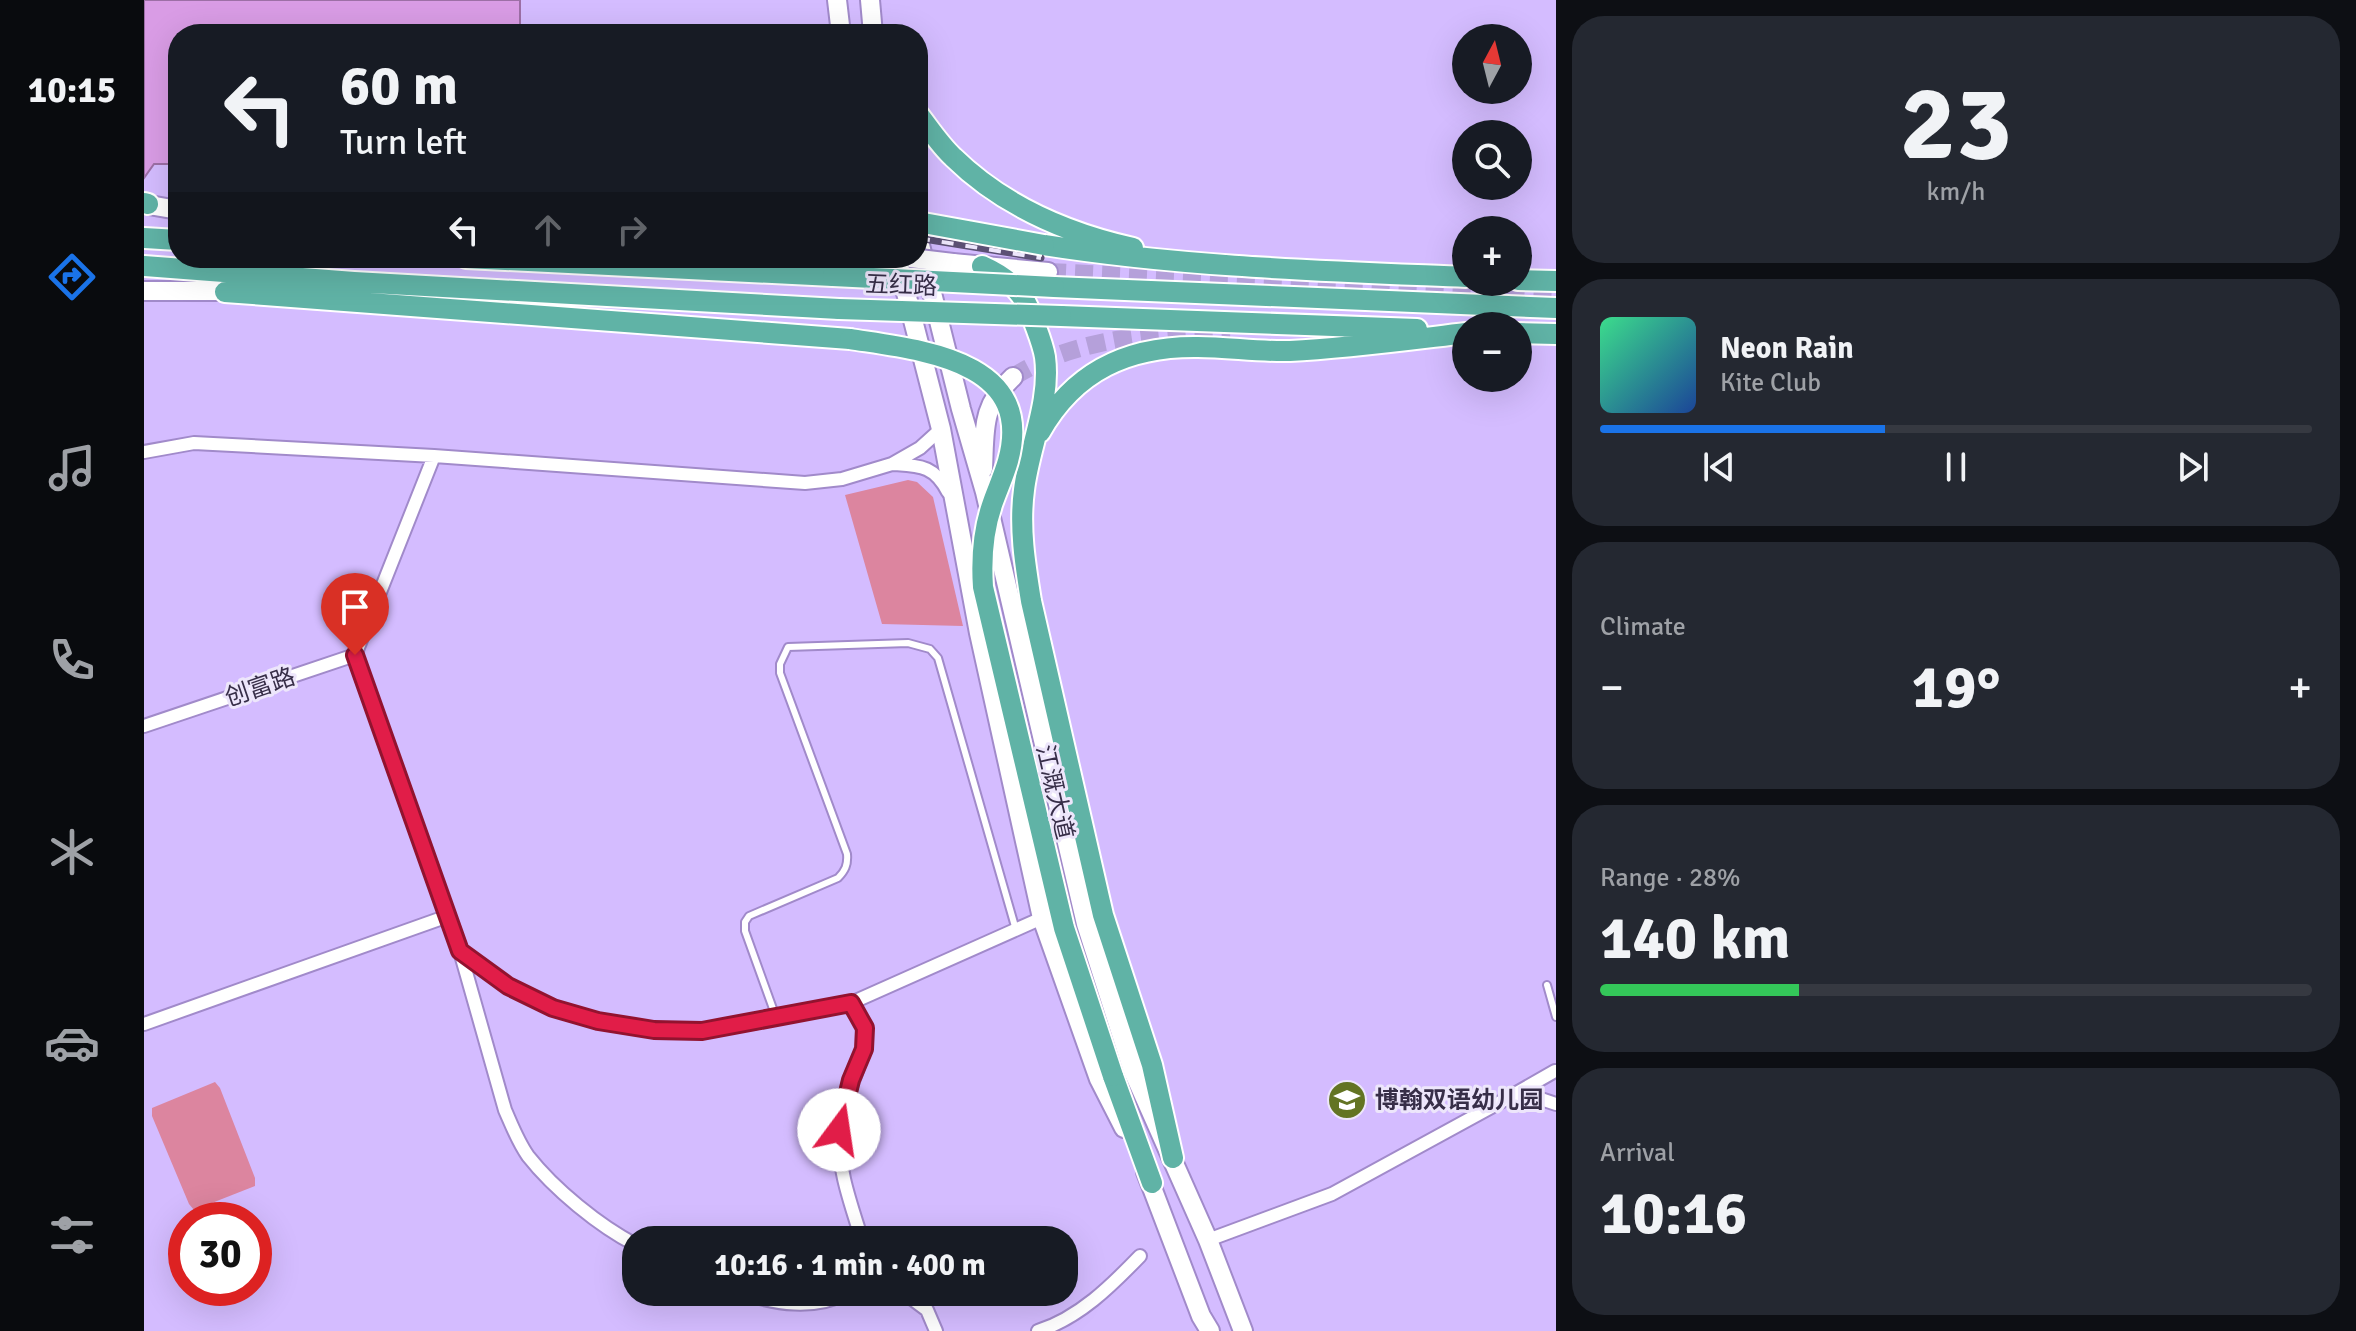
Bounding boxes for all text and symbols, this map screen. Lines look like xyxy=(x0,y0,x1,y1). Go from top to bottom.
north arrow xyxy=(1452,24,1532,104)
map controls xyxy=(1452,24,1532,392)
text: 60 m xyxy=(340,51,458,120)
icon: left xyxy=(208,56,312,160)
text: 23 xyxy=(1900,60,2012,188)
text: 10:15 xyxy=(28,68,116,113)
text: Turn left xyxy=(340,120,467,165)
button: search xyxy=(1452,120,1532,200)
text: km/h xyxy=(1927,176,1985,208)
icon: left xyxy=(442,208,486,252)
icon: ahead xyxy=(526,208,570,252)
icon: right xyxy=(610,208,654,252)
button: + xyxy=(1452,216,1532,296)
icon: directions xyxy=(44,249,100,305)
street label: 五红路 xyxy=(864,269,938,301)
button: − xyxy=(1452,312,1532,392)
text: Neon Rain xyxy=(1720,330,1854,367)
text: Kite Club xyxy=(1720,367,1821,399)
icon: music xyxy=(44,440,100,496)
icon: previous xyxy=(1697,445,1741,489)
icon: pause xyxy=(1934,445,1978,489)
icon: next xyxy=(2171,445,2215,489)
pin xyxy=(321,573,389,655)
icon: arrive xyxy=(333,585,377,629)
text: Climate xyxy=(1600,611,1686,643)
icon: phone xyxy=(44,632,100,688)
text: 19° xyxy=(1912,651,2000,725)
street label: 创富路 xyxy=(221,661,299,713)
text: − xyxy=(1600,661,1624,715)
text: + xyxy=(2288,661,2312,715)
street label: 江溉大道 xyxy=(1030,742,1080,842)
icon: climate xyxy=(44,824,100,880)
text: Range · 28% xyxy=(1600,862,1741,894)
text: 140 km xyxy=(1600,902,1790,976)
icon: car xyxy=(44,1015,100,1071)
school or university icon: 博翰双语幼儿园 xyxy=(1326,1079,1368,1121)
place label: 博翰双语幼儿园 xyxy=(1375,1085,1543,1115)
position arrow xyxy=(797,1088,881,1172)
text: Arrival xyxy=(1600,1137,1675,1169)
text: 10:16 xyxy=(1600,1177,1747,1251)
speed limit sign: 30 xyxy=(168,1202,272,1306)
icon: filters xyxy=(44,1207,100,1263)
text: 10:16 · 1 min · 400 m xyxy=(714,1247,986,1284)

